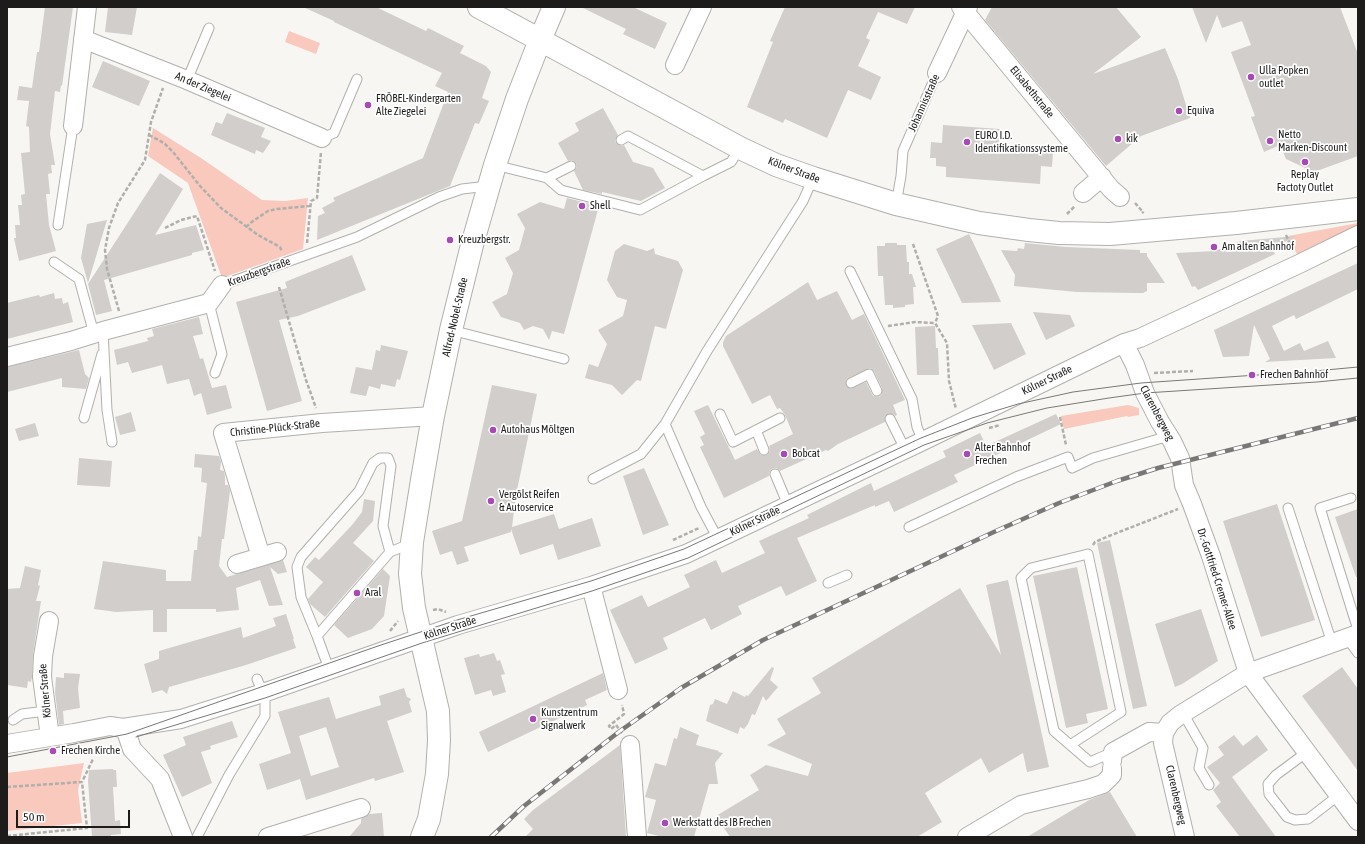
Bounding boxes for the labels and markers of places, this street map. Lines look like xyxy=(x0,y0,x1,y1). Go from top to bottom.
place label: Ulla Popken outlet xyxy=(1259,64,1309,90)
marker: Ulla Popken outlet xyxy=(1246,72,1256,82)
place label: FRÖBEL-Kindergarten Alte Ziegelei xyxy=(376,92,461,118)
marker: FRÖBEL-Kindergarten Alte Ziegelei xyxy=(363,100,373,110)
place label: Equiva xyxy=(1187,104,1214,118)
marker: Equiva xyxy=(1174,106,1184,116)
place label: Netto Marken-Discount xyxy=(1278,128,1347,154)
place label: EURO I.D. Identifikationssysteme xyxy=(975,129,1068,155)
place label: kik xyxy=(1126,132,1138,146)
marker: kik xyxy=(1113,134,1123,144)
marker: Netto Marken-Discount xyxy=(1265,136,1275,146)
marker: EURO I.D. Identifikationssysteme xyxy=(962,137,972,147)
marker: Replay Factoty Outlet xyxy=(1300,157,1310,167)
place label: Replay Factoty Outlet xyxy=(1277,168,1333,194)
place label: Shell xyxy=(590,199,611,213)
marker: Shell xyxy=(577,201,587,211)
place label: Kreuzbergstr. xyxy=(458,233,511,247)
marker: Kreuzbergstr. xyxy=(445,235,455,245)
place label: Am alten Bahnhof xyxy=(1222,240,1294,254)
marker: Am alten Bahnhof xyxy=(1209,242,1219,252)
place label: Frechen Bahnhof xyxy=(1260,368,1328,382)
marker: Frechen Bahnhof xyxy=(1247,370,1257,380)
place label: Autohaus Möltgen xyxy=(501,423,575,437)
marker: Autohaus Möltgen xyxy=(488,425,498,435)
place label: Alter Bahnhof Frechen xyxy=(975,441,1031,467)
place label: Bobcat xyxy=(792,447,820,461)
marker: Bobcat xyxy=(779,449,789,459)
marker: Alter Bahnhof Frechen xyxy=(962,449,972,459)
place label: Vergölst Reifen & Autoservice xyxy=(499,488,560,514)
marker: Vergölst Reifen & Autoservice xyxy=(486,496,496,506)
place label: Aral xyxy=(365,586,381,600)
marker: Aral xyxy=(352,588,362,598)
place label: Kunstzentrum Signalwerk xyxy=(541,706,598,732)
marker: Kunstzentrum Signalwerk xyxy=(528,714,538,724)
place label: Frechen Kirche xyxy=(61,744,120,758)
marker: Frechen Kirche xyxy=(48,746,58,756)
place label: Werkstatt des IB Frechen xyxy=(673,816,771,830)
marker: Werkstatt des IB Frechen xyxy=(660,818,670,828)

